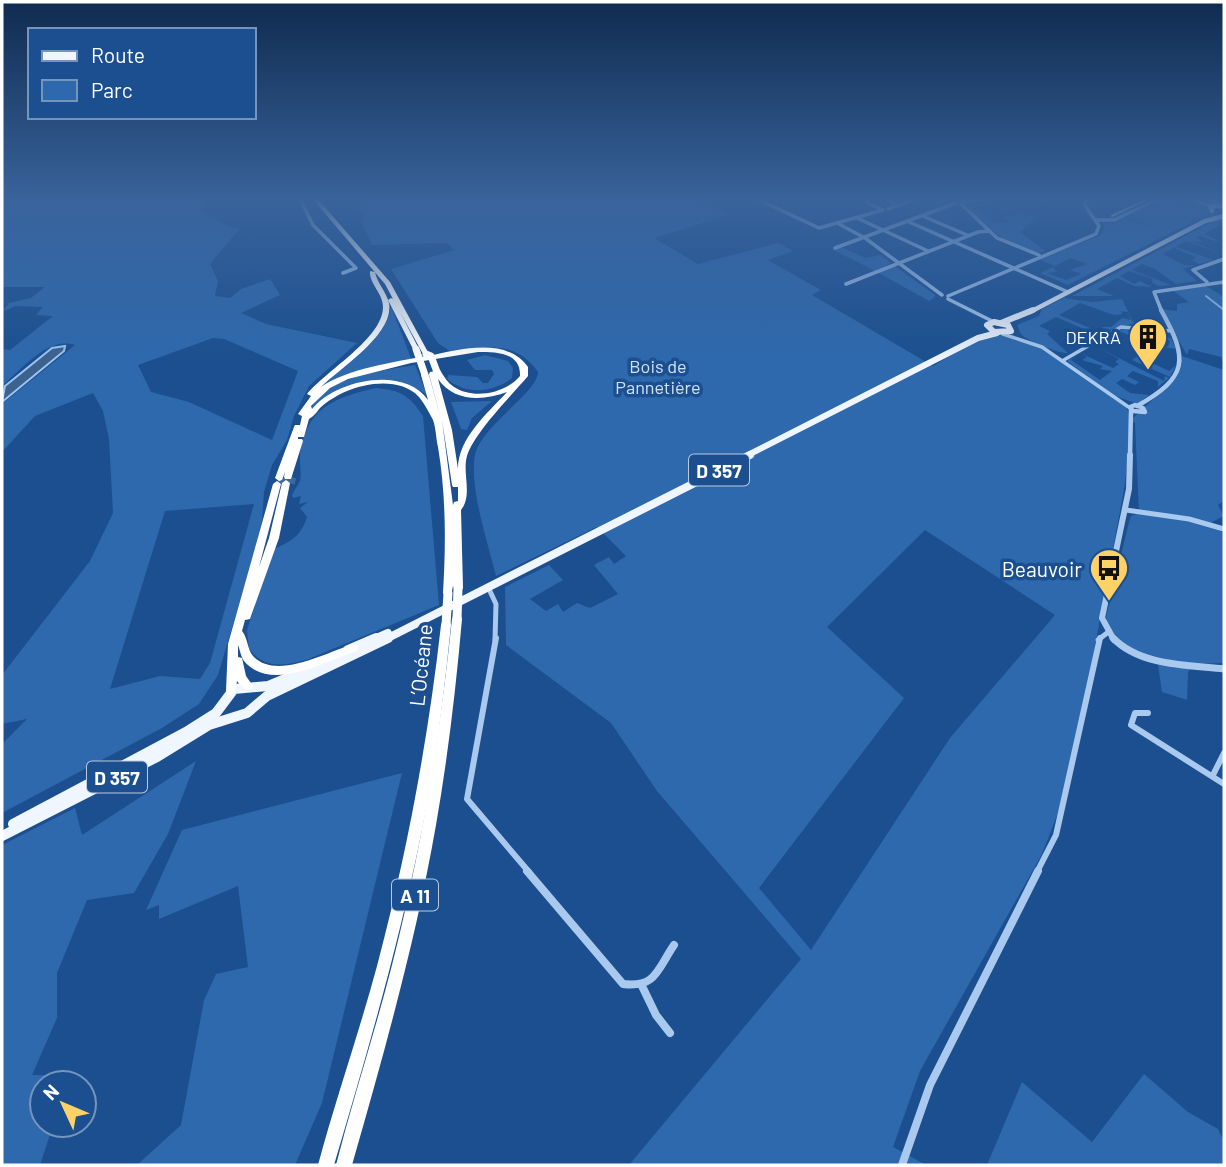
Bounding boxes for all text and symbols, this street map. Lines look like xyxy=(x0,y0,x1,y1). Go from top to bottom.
legend xyxy=(28,28,256,119)
text: Route xyxy=(91,42,145,67)
text: Parc xyxy=(91,77,133,102)
building icon: DEKRA xyxy=(1127,316,1169,371)
place label: DEKRA xyxy=(1065,326,1121,348)
park label: Bois de Pannetière xyxy=(615,355,701,398)
road number: D 357 xyxy=(689,454,749,485)
bus stop icon: Beauvoir xyxy=(1088,547,1130,602)
place label: Beauvoir xyxy=(1002,556,1082,581)
street label: L’Océane xyxy=(403,623,437,707)
road number: D 357 xyxy=(87,762,147,792)
road number: A 11 xyxy=(392,880,438,911)
north arrow xyxy=(28,1069,98,1139)
text: N xyxy=(38,1079,63,1104)

